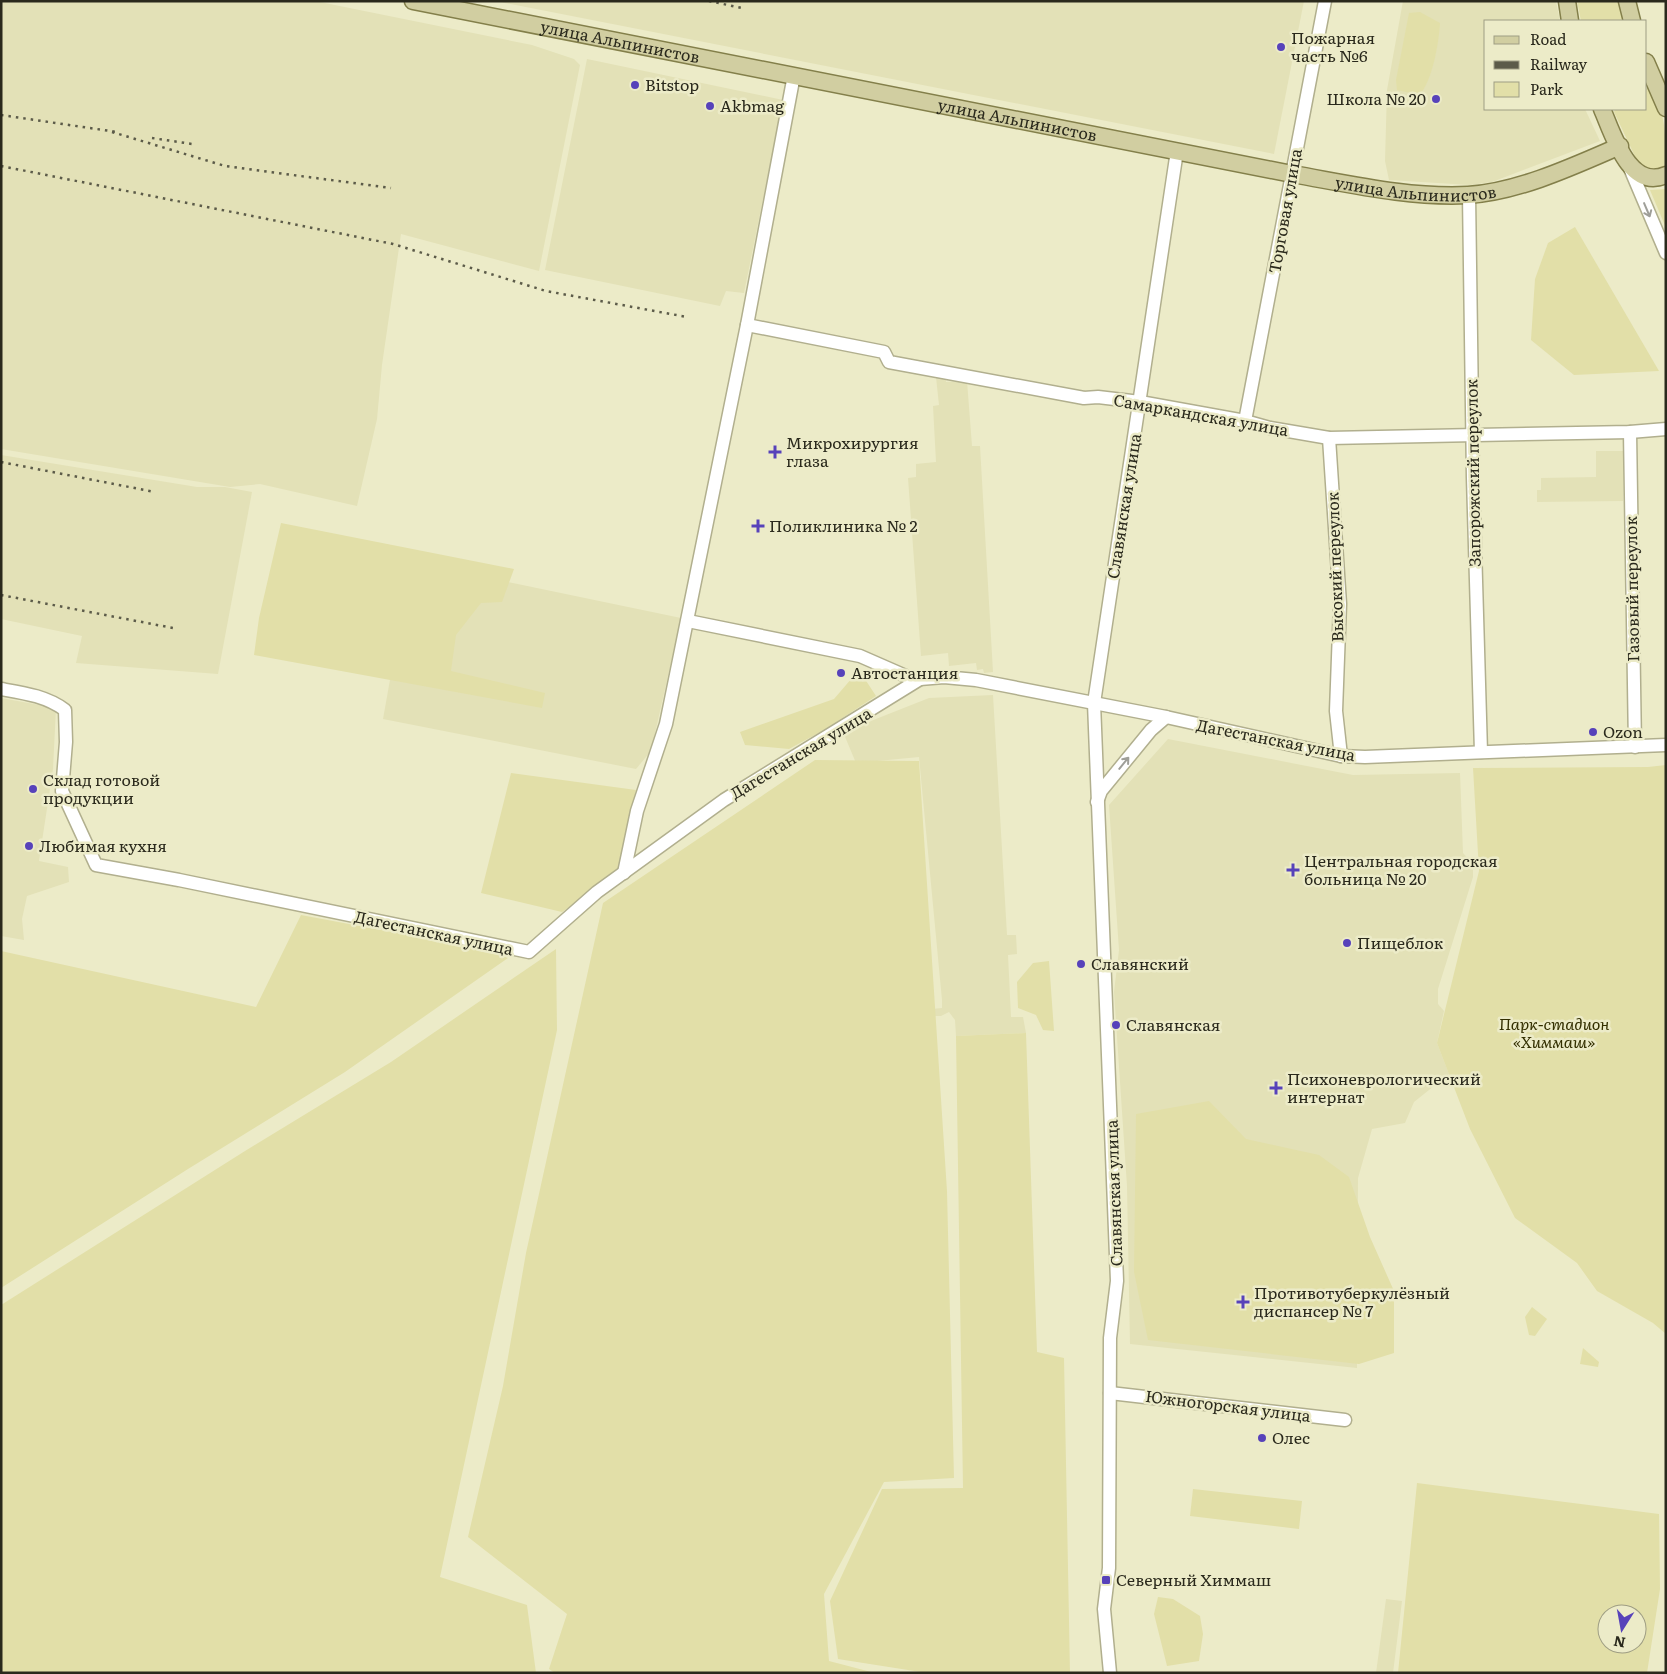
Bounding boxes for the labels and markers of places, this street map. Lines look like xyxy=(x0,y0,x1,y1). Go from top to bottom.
place label: Пожарная часть №6 xyxy=(1291,25,1375,67)
marker: Пожарная часть №6 xyxy=(1275,41,1287,53)
place label: Bitstop xyxy=(645,72,699,96)
marker: Bitstop xyxy=(629,79,641,91)
place label: Школа № 20 xyxy=(1326,86,1426,110)
place label: Akbmag xyxy=(720,93,784,117)
marker: Школа № 20 xyxy=(1430,93,1442,105)
marker: Akbmag xyxy=(704,100,716,112)
place label: Микрохирургия глаза xyxy=(786,430,919,472)
marker: Микрохирургия глаза xyxy=(768,445,782,459)
place label: Поликлиника № 2 xyxy=(769,513,918,537)
marker: Поликлиника № 2 xyxy=(751,519,765,533)
place label: Автостанция xyxy=(851,660,958,684)
marker: Автостанция xyxy=(835,667,847,679)
place label: Ozon xyxy=(1603,719,1643,743)
marker: Ozon xyxy=(1587,726,1599,738)
place label: Склад готовой продукции xyxy=(43,767,160,809)
marker: Склад готовой продукции xyxy=(27,783,39,795)
place label: Любимая кухня xyxy=(39,833,167,857)
marker: Любимая кухня xyxy=(23,840,35,852)
place label: Центральная городская больница № 20 xyxy=(1304,848,1498,890)
marker: Центральная городская больница № 20 xyxy=(1286,863,1300,877)
place label: Пищеблок xyxy=(1357,930,1444,954)
marker: Пищеблок xyxy=(1341,937,1353,949)
place label: Славянский xyxy=(1091,951,1189,975)
marker: Славянский xyxy=(1075,958,1087,970)
place label: Славянская xyxy=(1126,1012,1220,1036)
marker: Славянская xyxy=(1110,1019,1122,1031)
place label: Психоневрологический интернат xyxy=(1287,1066,1481,1108)
marker: Психоневрологический интернат xyxy=(1269,1081,1283,1095)
place label: Противотуберкулёзный диспансер № 7 xyxy=(1254,1280,1450,1322)
marker: Противотуберкулёзный диспансер № 7 xyxy=(1236,1295,1250,1309)
place label: Олес xyxy=(1272,1425,1310,1449)
marker: Олес xyxy=(1256,1432,1268,1444)
place label: Северный Химмаш xyxy=(1116,1567,1271,1591)
marker: Северный Химмаш xyxy=(1100,1574,1112,1586)

